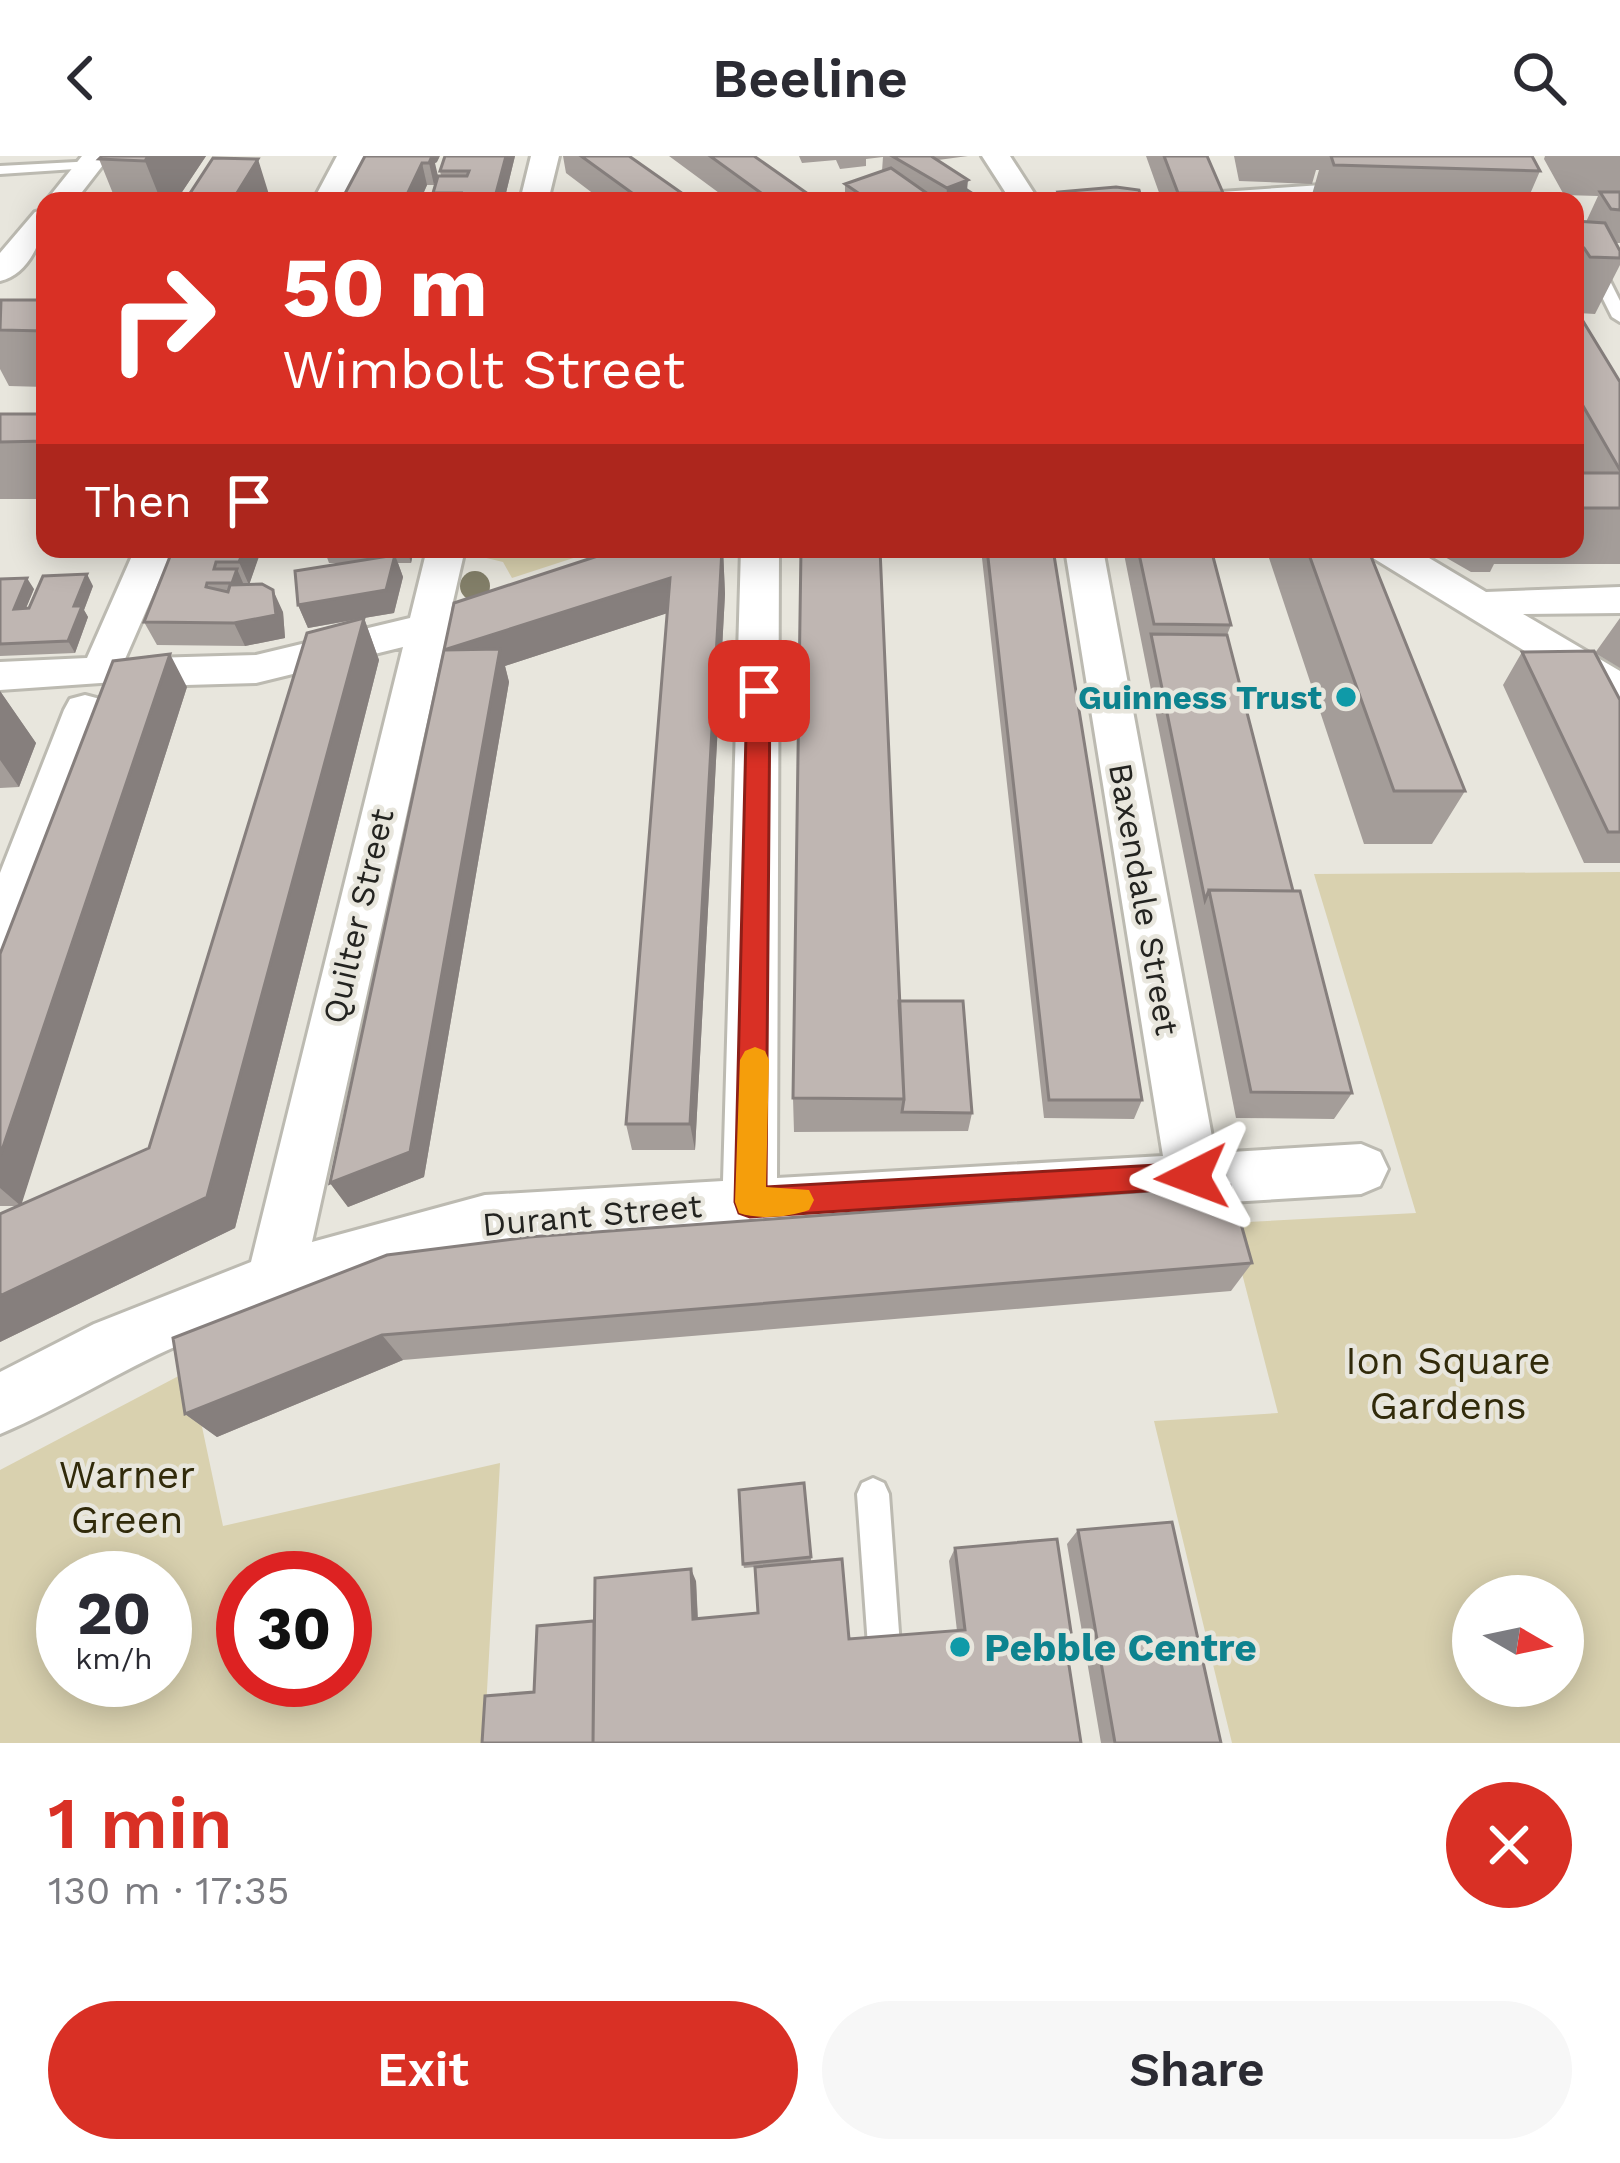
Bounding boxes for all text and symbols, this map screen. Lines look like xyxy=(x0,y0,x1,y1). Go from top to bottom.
icon: back xyxy=(48,45,114,111)
icon: search xyxy=(1506,45,1572,111)
text: Beeline xyxy=(712,47,908,110)
text: 50 m xyxy=(282,238,488,336)
icon: right xyxy=(84,240,240,396)
text: Wimbolt Street xyxy=(282,338,685,401)
icon: arrive xyxy=(216,468,282,534)
text: Then xyxy=(84,475,192,528)
pin xyxy=(708,640,810,742)
icon: arrive xyxy=(726,658,792,724)
place label: Guinness Trust xyxy=(1078,678,1323,717)
marker: Guinness Trust xyxy=(1333,684,1359,710)
street label: Baxendale Street xyxy=(1101,760,1187,1038)
street label: Quilter Street xyxy=(314,805,402,1027)
position arrow xyxy=(1129,1114,1255,1240)
street label: Durant Street xyxy=(480,1186,704,1244)
park label: Ion Square Gardens xyxy=(1345,1338,1551,1428)
park label: Warner Green xyxy=(59,1452,195,1542)
speed limit sign: 30 xyxy=(216,1551,372,1707)
north arrow xyxy=(1452,1575,1584,1707)
map controls xyxy=(1452,1575,1584,1707)
text: 20 xyxy=(77,1578,151,1649)
place label: Pebble Centre xyxy=(984,1625,1257,1670)
marker: Pebble Centre xyxy=(947,1634,973,1660)
text: km/h xyxy=(75,1641,153,1676)
text: 1 min xyxy=(48,1781,233,1865)
button: close xyxy=(1446,1782,1572,1908)
text: 130 m · 17:35 xyxy=(48,1868,289,1913)
button: Exit xyxy=(48,2001,798,2139)
button: Share xyxy=(822,2001,1572,2139)

